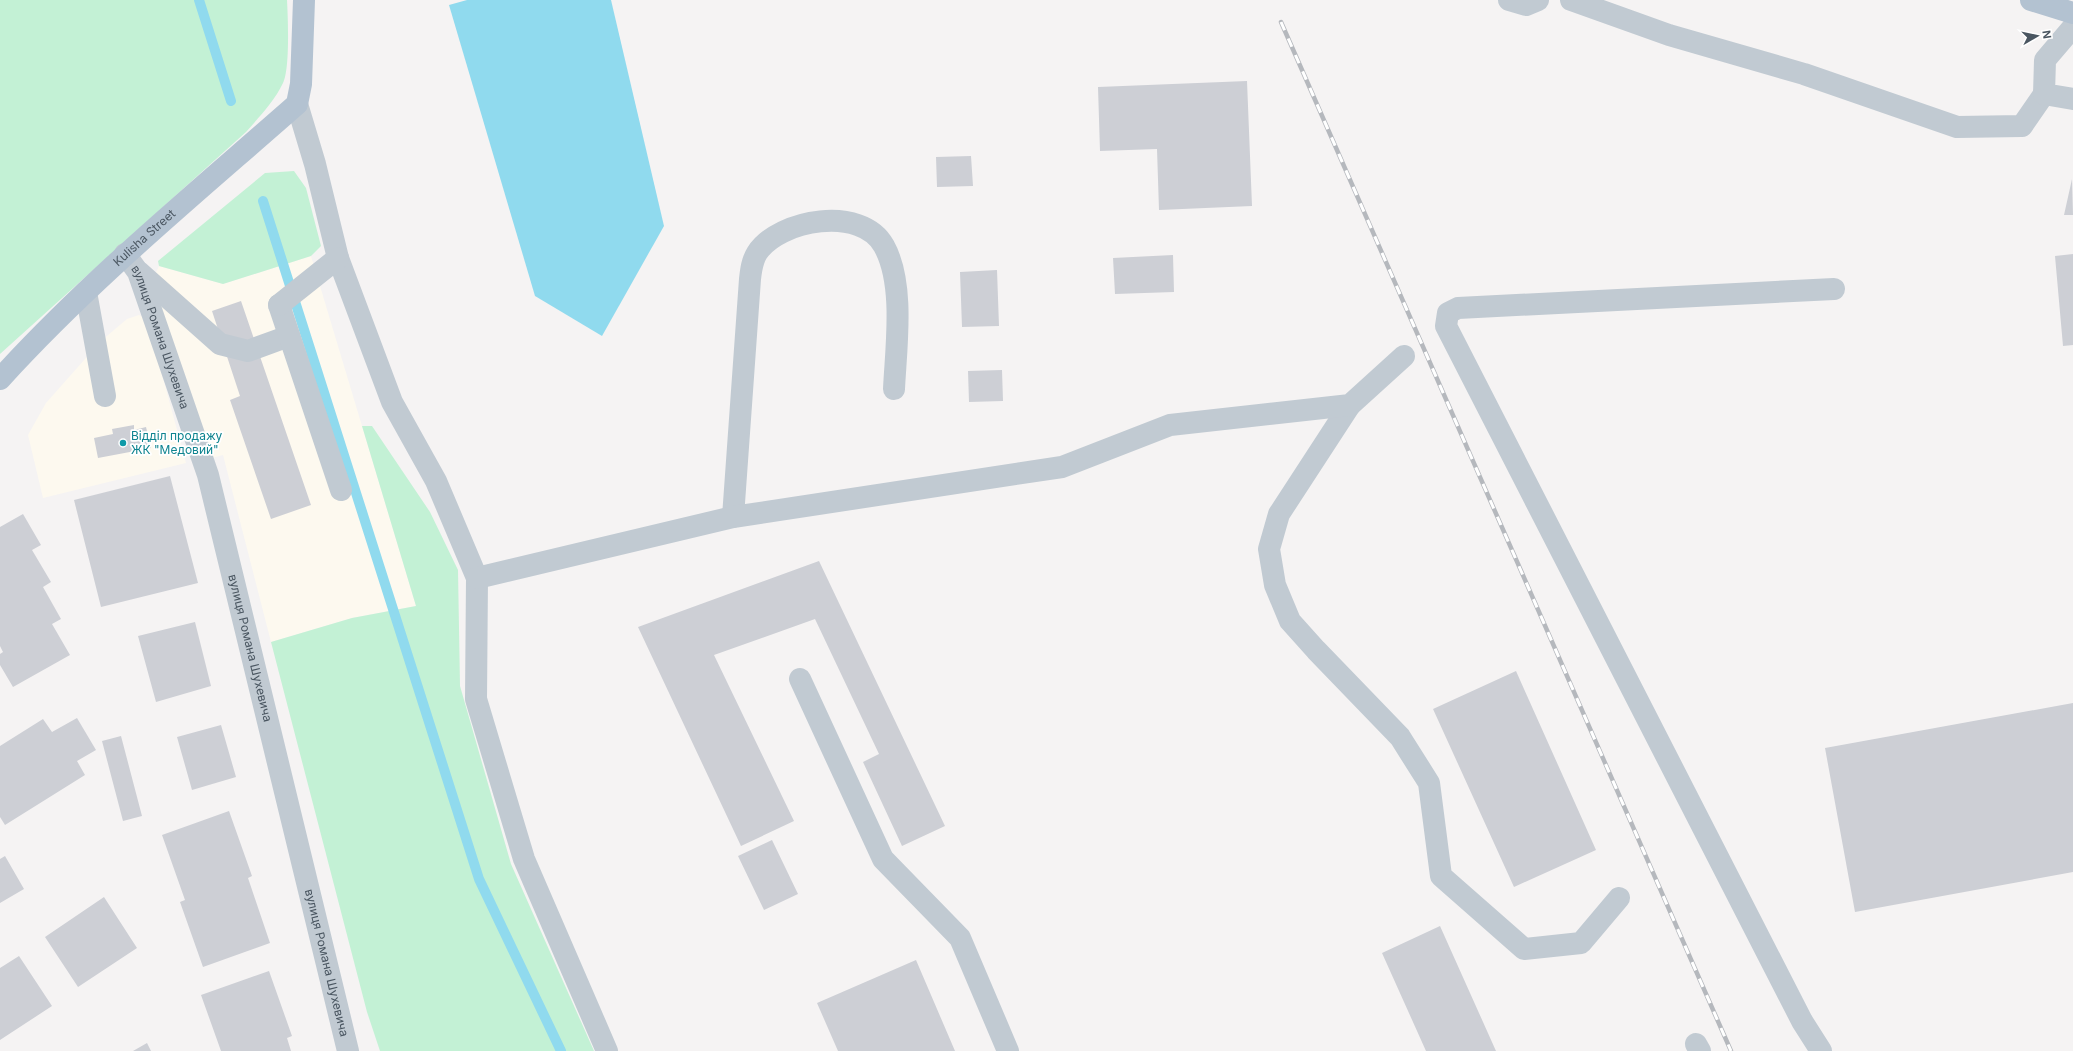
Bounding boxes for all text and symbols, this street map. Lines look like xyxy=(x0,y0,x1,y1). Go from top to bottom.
north arrow xyxy=(2017,16,2057,56)
text: N xyxy=(2039,29,2054,40)
street label: Kulisha Street xyxy=(110,206,178,269)
street label: вулиця Романа Шухевича xyxy=(128,262,193,411)
place label: Відділ продажу ЖК "Медовий" xyxy=(131,428,223,457)
marker: Відділ продажу ЖК "Медовий" xyxy=(118,438,128,448)
street label: вулиця Романа Шухевича xyxy=(225,573,276,723)
street label: вулиця Романа Шухевича xyxy=(302,887,352,1038)

